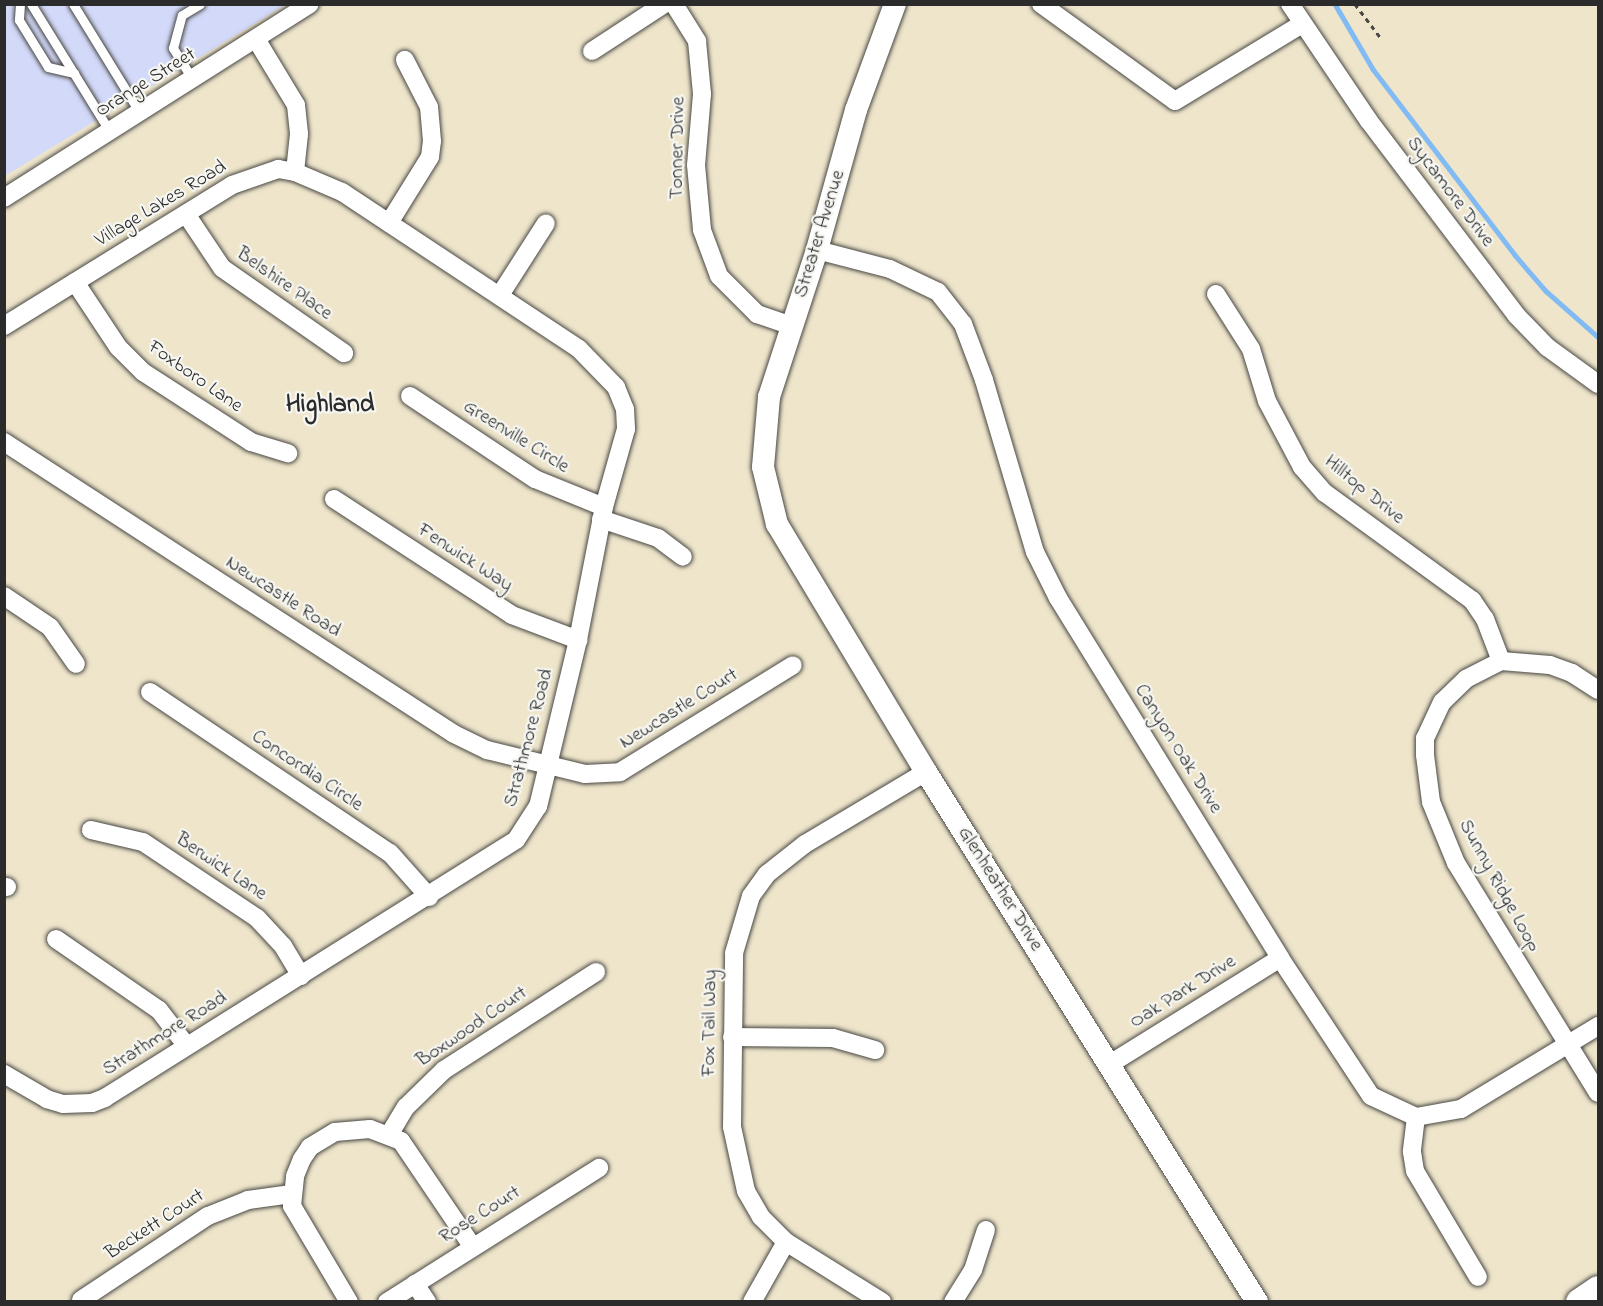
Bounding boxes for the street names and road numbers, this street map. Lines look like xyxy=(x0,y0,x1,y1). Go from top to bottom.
street label: Orange Street xyxy=(92,43,200,123)
street label: Tonner Drive xyxy=(665,96,691,200)
street label: Sycamore Drive xyxy=(1401,132,1499,252)
street label: Village Lakes Road xyxy=(91,155,231,253)
street label: Streater Avenue xyxy=(789,167,851,301)
street label: Belshire Place xyxy=(231,242,337,326)
street label: Foxboro Lane xyxy=(143,336,247,418)
street label: Greenville Circle xyxy=(459,395,573,479)
street label: Hilltop Drive xyxy=(1319,450,1409,530)
street label: Fenwick Way xyxy=(413,518,517,598)
street label: Newcastle Road xyxy=(221,551,345,643)
street label: Newcastle Court xyxy=(615,663,743,755)
street label: Strathmore Road xyxy=(499,666,559,810)
street label: Canyon Oak Drive xyxy=(1129,680,1227,818)
street label: Concordia Circle xyxy=(247,725,367,817)
street label: Sunny Ridge Loop xyxy=(1453,815,1545,957)
street label: Glenheather Drive xyxy=(952,822,1048,956)
street label: Berwick Lane xyxy=(171,828,271,906)
street label: Oak Park Drive xyxy=(1126,950,1240,1034)
street label: Fox Tail Way xyxy=(697,969,723,1077)
street label: Boxwood Court xyxy=(412,981,532,1073)
street label: Strathmore Road xyxy=(98,986,232,1082)
street label: Rose Court xyxy=(435,1181,525,1249)
street label: Beckett Court xyxy=(101,1184,209,1266)

